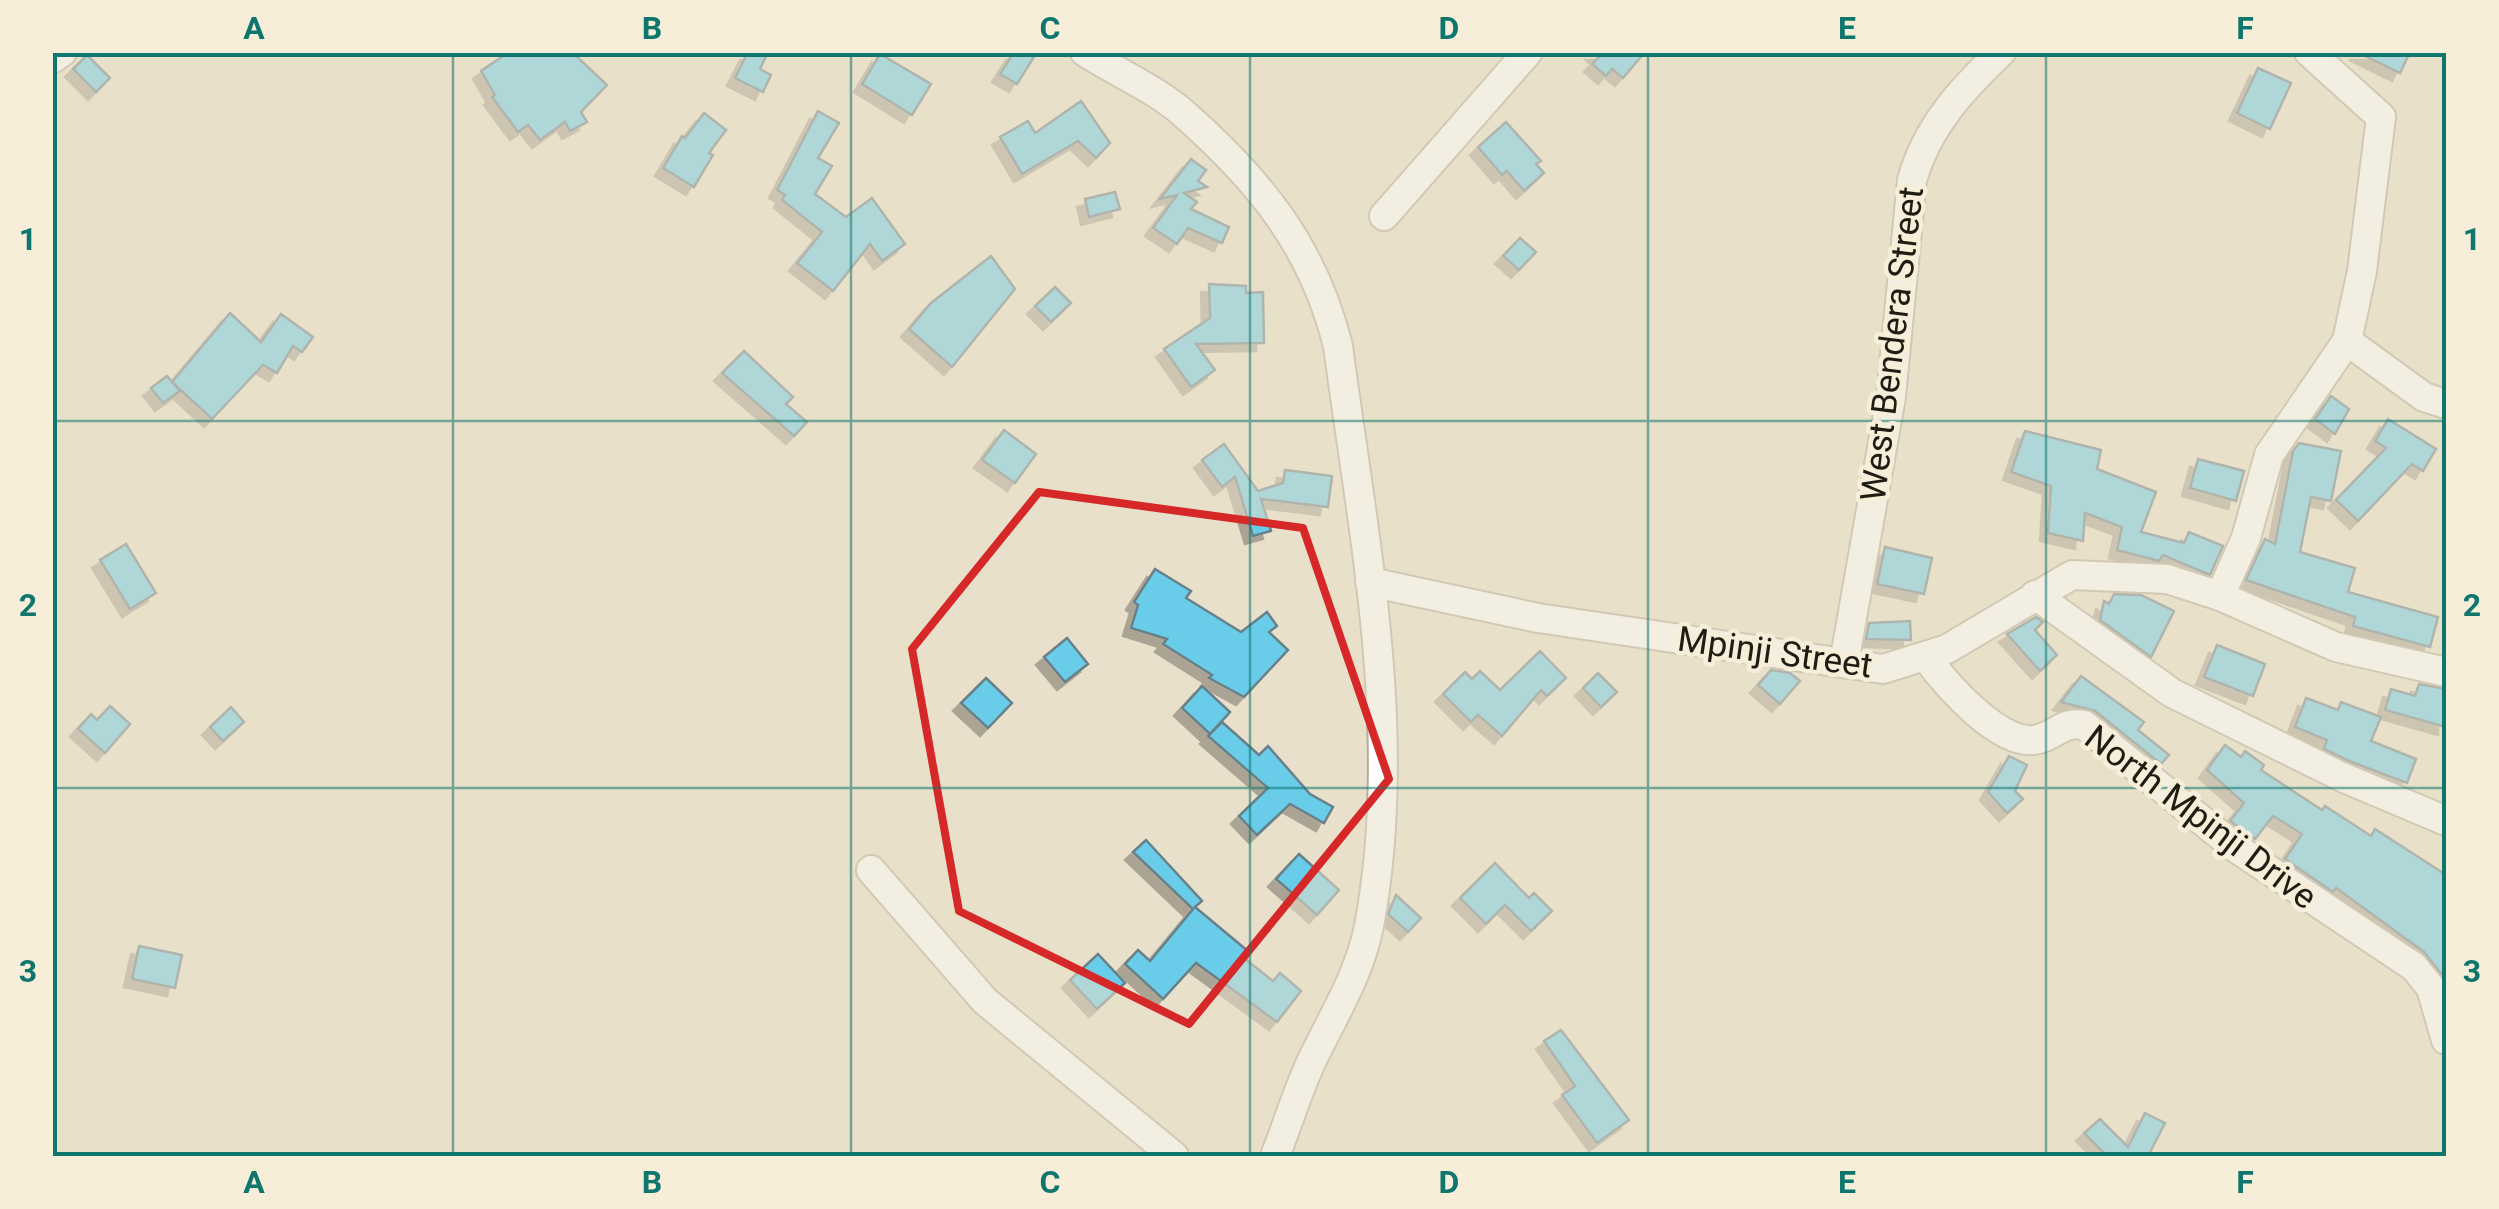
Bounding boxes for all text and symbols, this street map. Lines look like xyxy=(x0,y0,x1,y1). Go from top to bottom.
text: A xyxy=(243,9,265,47)
text: B xyxy=(642,9,662,47)
text: C xyxy=(1040,9,1060,47)
text: D xyxy=(1439,9,1459,47)
text: E xyxy=(1838,9,1856,47)
text: F xyxy=(2236,9,2254,47)
street label: West Bendera Street xyxy=(1853,184,1932,504)
text: 1 xyxy=(19,220,37,258)
text: 1 xyxy=(2463,220,2481,258)
text: 2 xyxy=(19,586,37,624)
text: 2 xyxy=(2463,586,2481,624)
street label: Mpinji Street xyxy=(1675,619,1875,686)
street label: North Mpinji Drive xyxy=(2077,717,2325,918)
text: 3 xyxy=(19,952,37,990)
text: 3 xyxy=(2463,952,2481,990)
text: A xyxy=(243,1163,265,1201)
text: B xyxy=(642,1163,662,1201)
text: C xyxy=(1040,1163,1060,1201)
text: D xyxy=(1439,1163,1459,1201)
text: E xyxy=(1838,1163,1856,1201)
text: F xyxy=(2236,1163,2254,1201)

